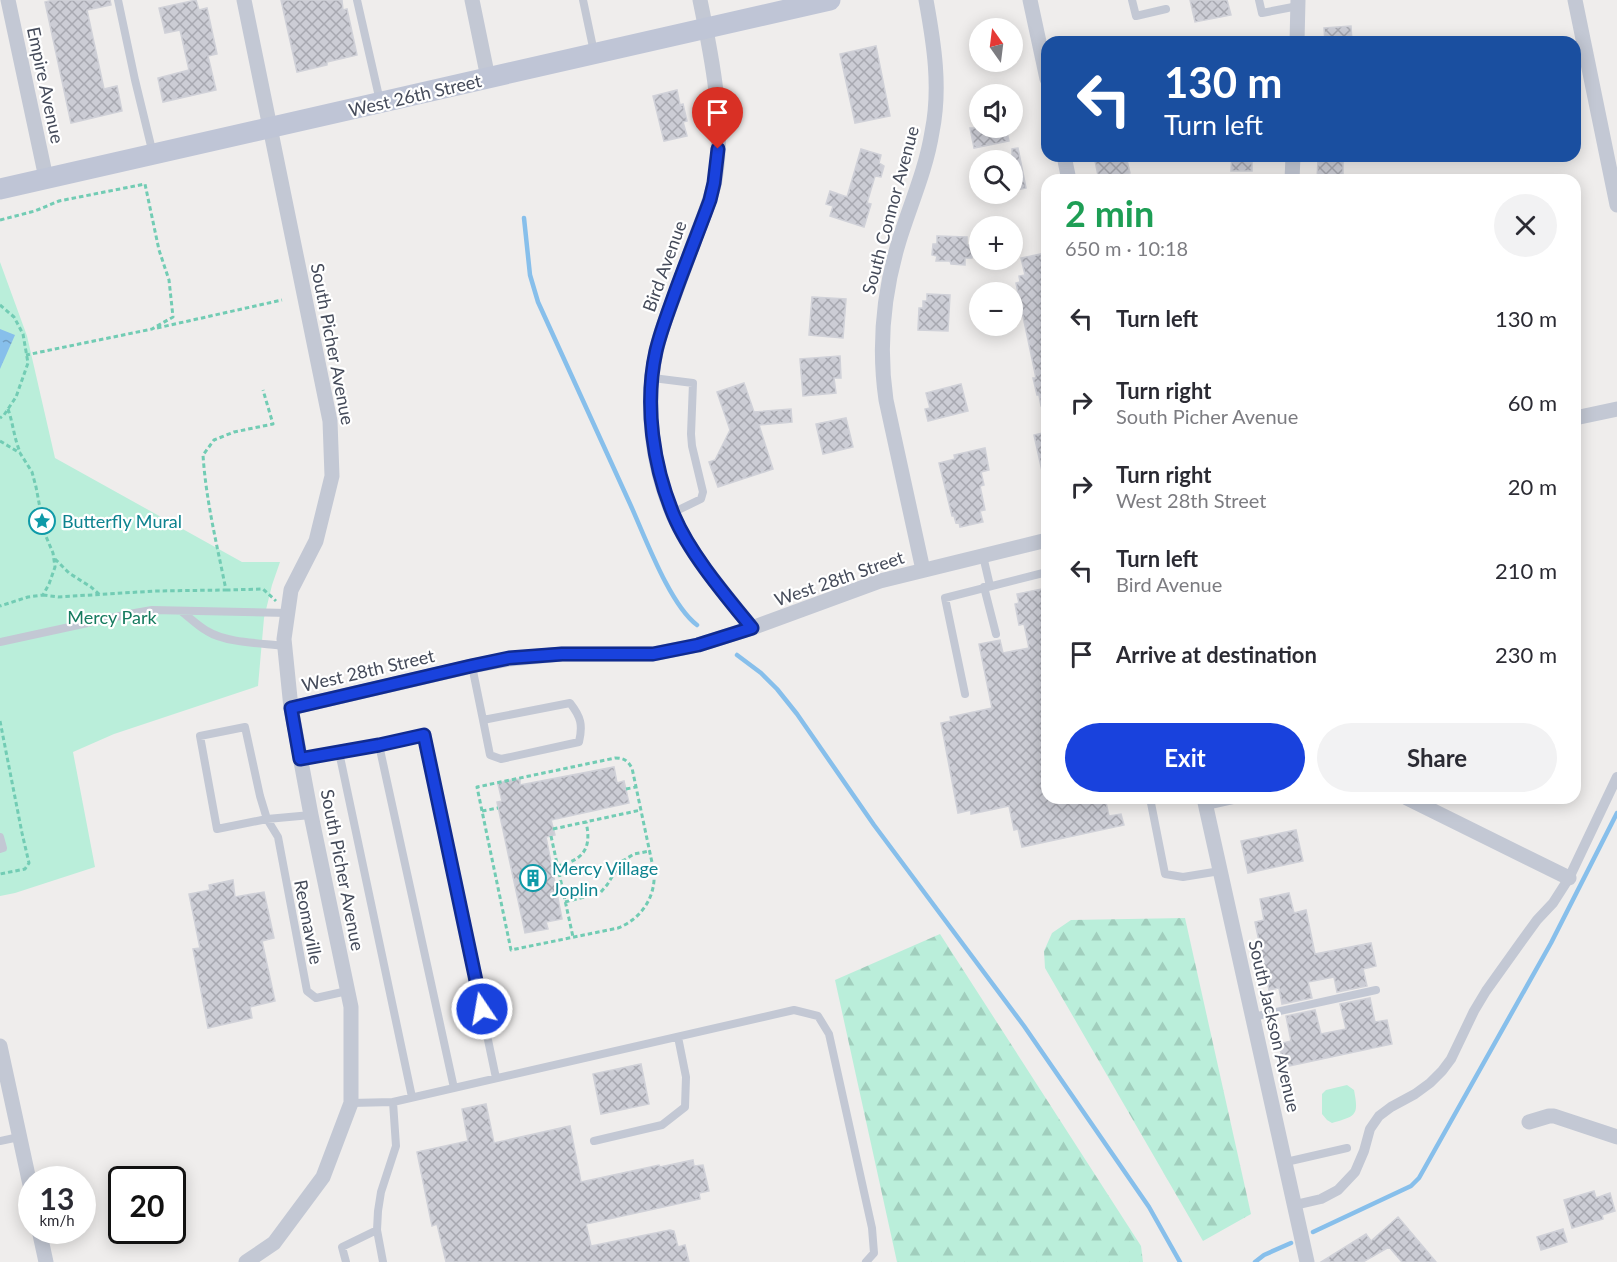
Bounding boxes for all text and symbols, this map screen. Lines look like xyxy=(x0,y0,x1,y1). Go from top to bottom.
north arrow xyxy=(969,18,1023,72)
map controls xyxy=(969,18,1023,336)
street label: Empire Avenue xyxy=(23,25,69,145)
text: 130 m xyxy=(1164,57,1282,107)
icon: left xyxy=(1065,60,1143,138)
street label: West 26th Street xyxy=(347,69,484,121)
button: sound xyxy=(969,84,1023,138)
pin xyxy=(692,87,743,149)
icon: arrive xyxy=(701,96,734,129)
text: Turn left xyxy=(1164,108,1263,141)
street label: South Connor Avenue xyxy=(857,124,923,296)
button: search xyxy=(969,150,1023,204)
text: 2 min xyxy=(1065,191,1154,235)
button: close xyxy=(1494,194,1557,257)
button: + xyxy=(969,216,1023,270)
street label: Bird Avenue xyxy=(637,217,691,315)
text: 650 m · 10:18 xyxy=(1065,236,1188,260)
street label: South Picher Avenue xyxy=(307,261,359,427)
button: − xyxy=(969,282,1023,336)
icon: left xyxy=(1065,302,1098,335)
text: Turn left xyxy=(1116,305,1198,332)
text: 130 m xyxy=(1495,305,1557,332)
text: Turn right xyxy=(1116,377,1211,404)
icon: right xyxy=(1065,386,1098,419)
text: 60 m xyxy=(1508,389,1557,416)
text: South Picher Avenue xyxy=(1116,404,1298,428)
text: Turn right xyxy=(1116,461,1211,488)
icon: right xyxy=(1065,470,1098,503)
text: 20 m xyxy=(1508,473,1557,500)
text: West 28th Street xyxy=(1116,488,1266,512)
place icon: Butterfly Mural xyxy=(27,506,57,536)
place label: Butterfly Mural xyxy=(62,510,182,532)
street label: West 28th Street xyxy=(771,545,907,610)
text: Turn left xyxy=(1116,545,1198,572)
icon: left xyxy=(1065,554,1098,587)
text: 210 m xyxy=(1495,557,1557,584)
text: Bird Avenue xyxy=(1116,572,1222,596)
park label: Mercy Park xyxy=(67,606,158,628)
icon: arrive xyxy=(1065,638,1098,671)
text: Arrive at destination xyxy=(1116,641,1317,668)
text: 230 m xyxy=(1495,641,1557,668)
street label: West 28th Street xyxy=(300,644,437,696)
button: Exit xyxy=(1065,723,1305,792)
button: Share xyxy=(1317,723,1557,792)
street label: South Picher Avenue xyxy=(317,787,369,953)
place label: Mercy Village Joplin xyxy=(552,857,658,900)
building icon: Mercy Village Joplin xyxy=(518,863,548,893)
street label: Reomaville xyxy=(290,878,328,966)
street label: South Jackson Avenue xyxy=(1244,938,1306,1114)
position arrow xyxy=(450,977,514,1041)
speed limit sign: 20 xyxy=(108,1166,186,1244)
text: 13 xyxy=(40,1180,74,1216)
text: km/h xyxy=(39,1211,75,1229)

